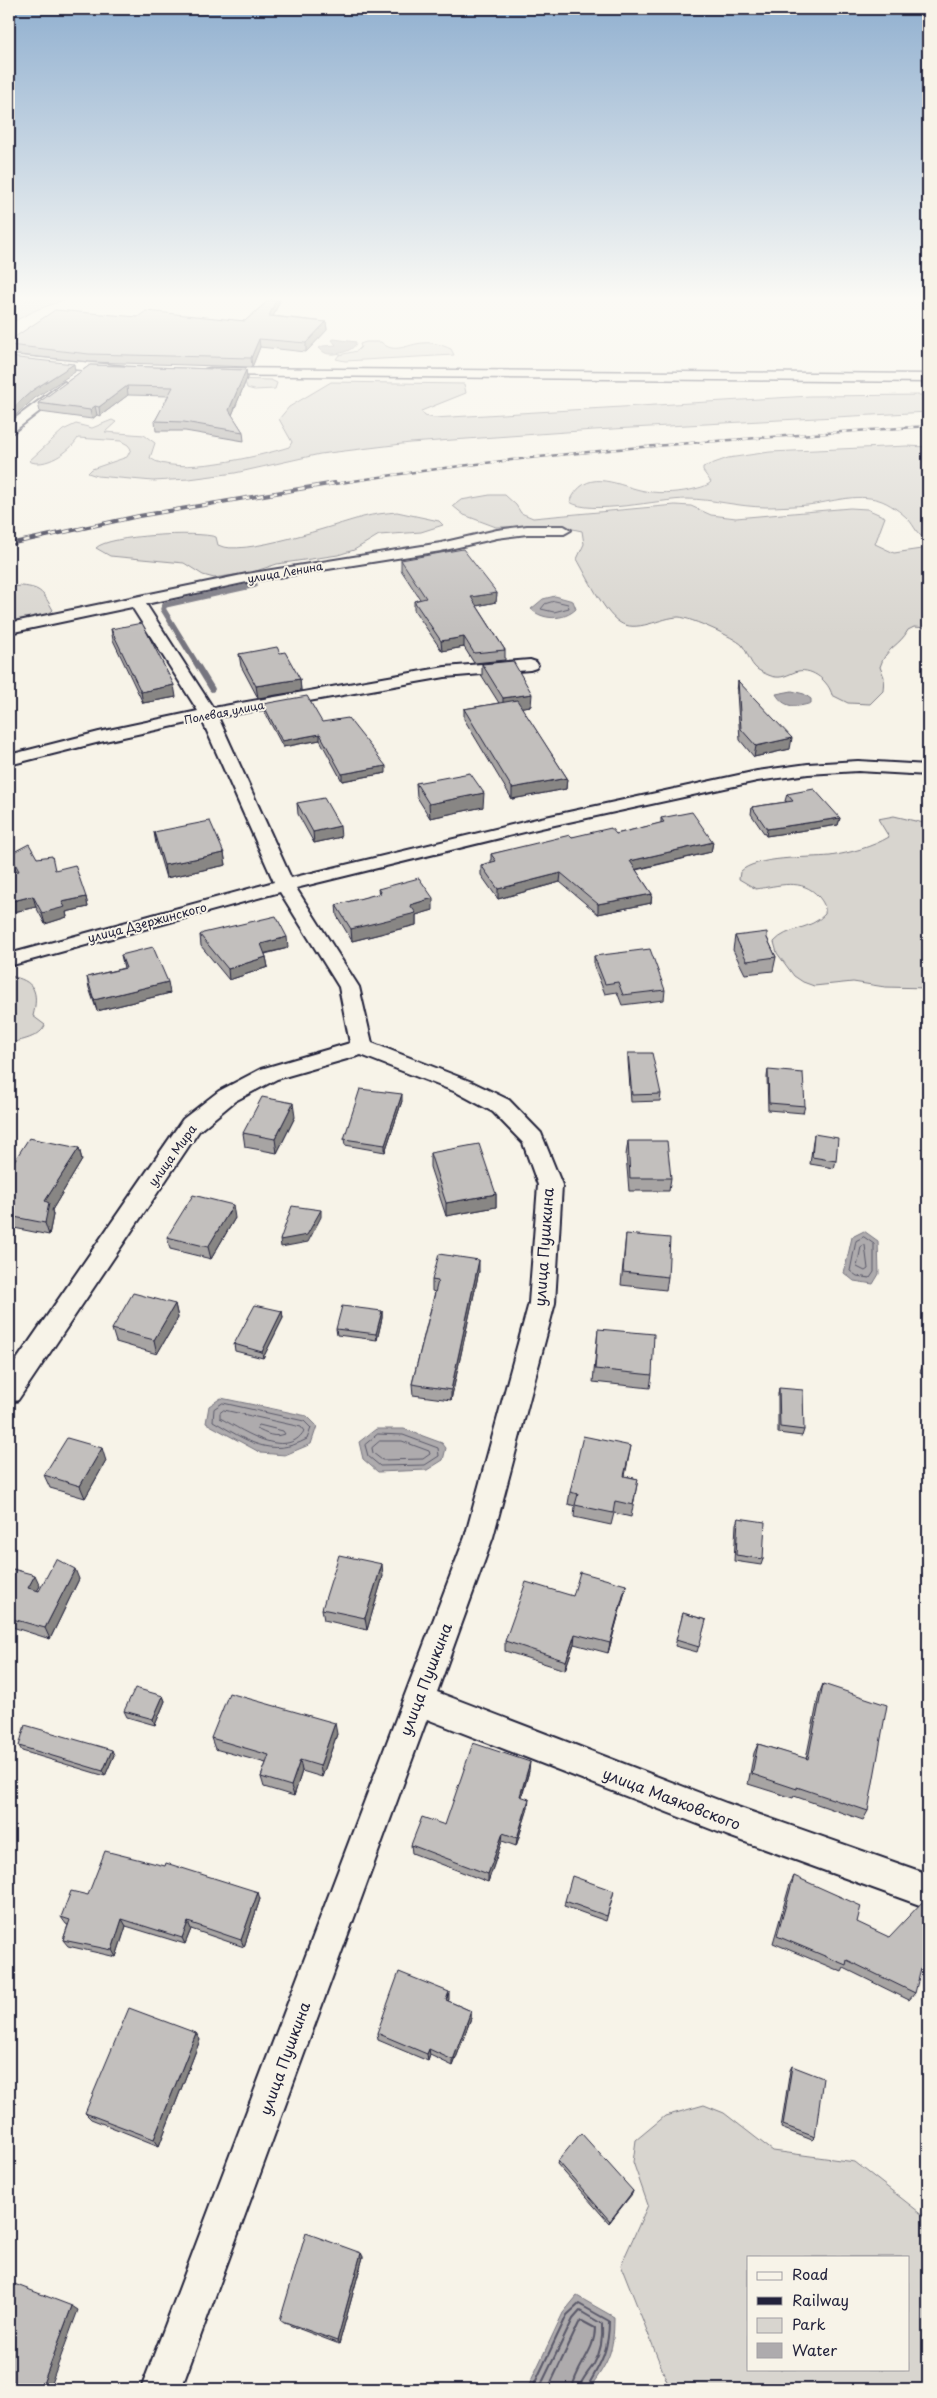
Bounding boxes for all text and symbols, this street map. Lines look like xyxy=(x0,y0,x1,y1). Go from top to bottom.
street label: улица Ленина xyxy=(246,557,324,587)
street label: Полевая улица xyxy=(182,696,266,728)
street label: улица Дзержинского xyxy=(85,897,209,947)
street label: улица Мира xyxy=(143,1120,201,1190)
street label: улица Пушкина xyxy=(527,1186,559,1307)
street label: улица Пушкина xyxy=(393,1619,457,1739)
street label: улица Маяковского xyxy=(600,1761,744,1835)
street label: улица Пушкина xyxy=(253,1998,315,2118)
legend xyxy=(747,2256,910,2370)
text: Road xyxy=(792,2262,828,2285)
text: Railway xyxy=(792,2288,849,2311)
text: Park xyxy=(792,2312,826,2335)
text: Water xyxy=(792,2338,837,2361)

